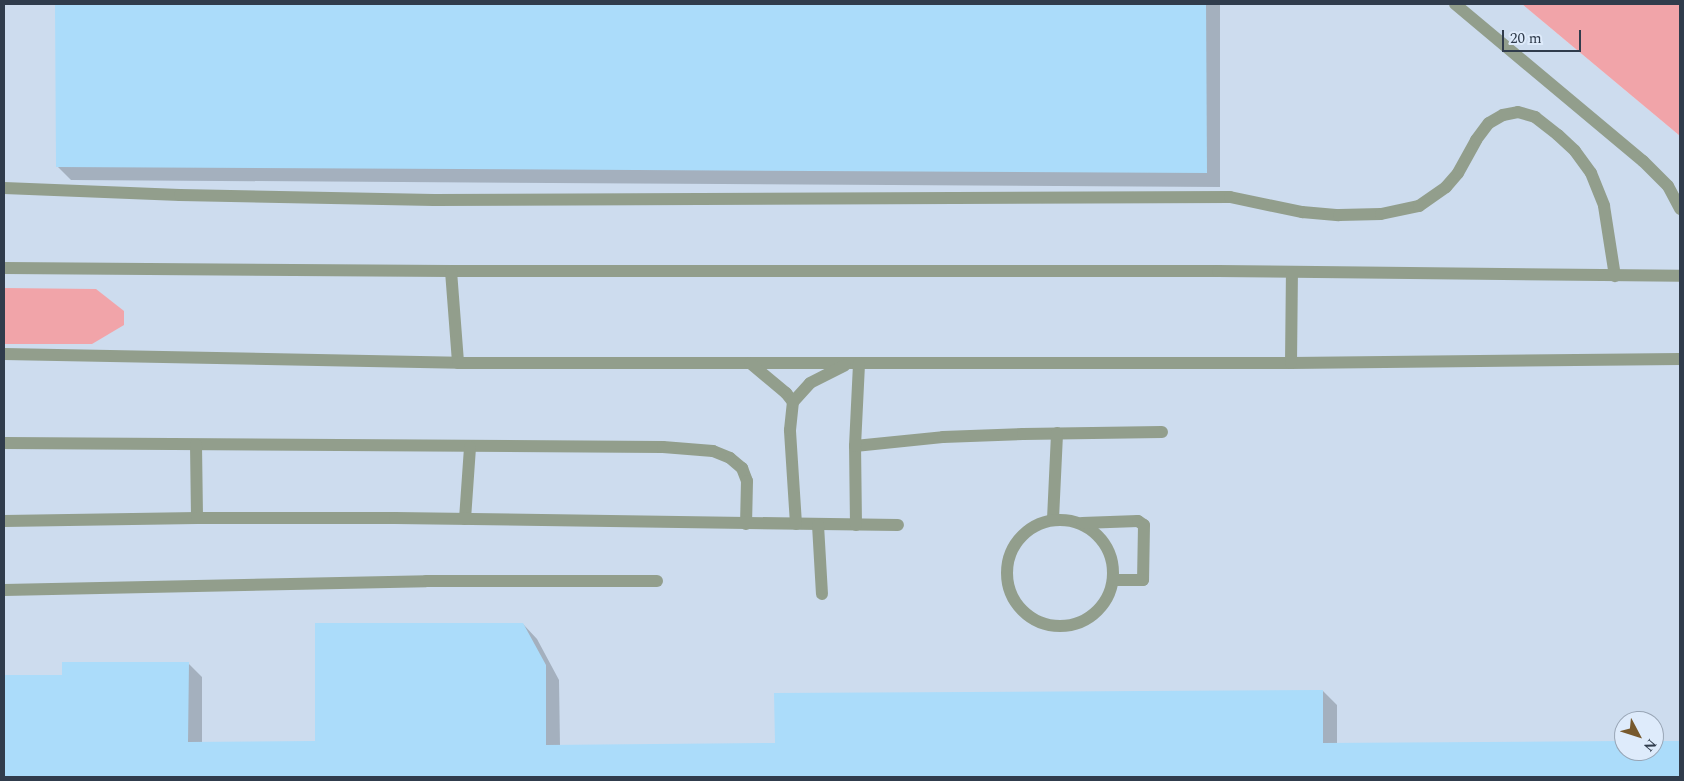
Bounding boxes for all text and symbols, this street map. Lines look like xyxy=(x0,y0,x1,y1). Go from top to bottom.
scale bar xyxy=(1504,20,1583,52)
text: 20 m xyxy=(1510,27,1542,50)
north arrow xyxy=(1614,711,1664,761)
text: N xyxy=(1638,734,1662,756)

